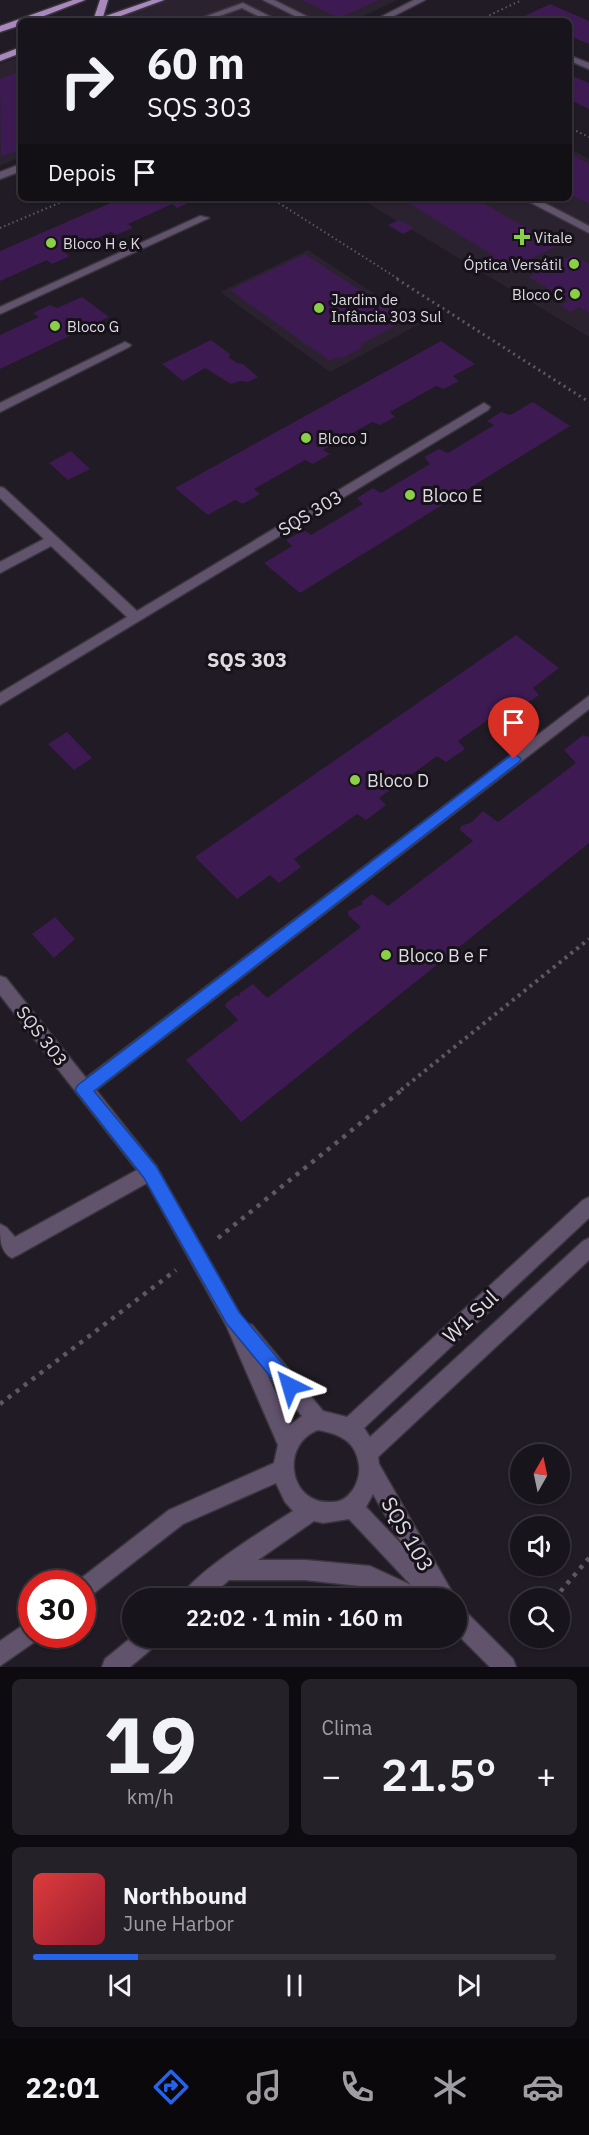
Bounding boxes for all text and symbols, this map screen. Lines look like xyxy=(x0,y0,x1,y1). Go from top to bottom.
text: 60 m xyxy=(147,36,245,91)
icon: right xyxy=(48,42,126,120)
text: SQS 303 xyxy=(147,89,252,124)
icon: arrive xyxy=(128,156,161,189)
text: Depois xyxy=(48,158,116,187)
place label: Vitale xyxy=(534,228,572,247)
marker: Vitale xyxy=(515,230,529,244)
place label: Bloco H e K xyxy=(63,234,141,253)
marker: Bloco H e K xyxy=(44,236,58,250)
place label: Óptica Versátil xyxy=(464,255,562,274)
marker: Óptica Versátil xyxy=(567,257,581,271)
place label: Bloco C xyxy=(512,285,563,304)
marker: Bloco C xyxy=(568,287,582,301)
place label: Jardim de Infância 303 Sul xyxy=(331,290,442,326)
marker: Jardim de Infância 303 Sul xyxy=(312,301,326,315)
place label: Bloco G xyxy=(67,317,119,336)
marker: Bloco G xyxy=(48,319,62,333)
place label: Bloco J xyxy=(318,429,367,448)
marker: Bloco J xyxy=(299,431,313,445)
place label: Bloco E xyxy=(422,484,483,507)
street label: SQS 303 xyxy=(274,485,346,541)
marker: Bloco E xyxy=(403,488,417,502)
district label: SQS 303 xyxy=(207,646,287,673)
pin xyxy=(488,697,539,759)
icon: arrive xyxy=(497,706,530,739)
place label: Bloco D xyxy=(367,769,429,792)
marker: Bloco D xyxy=(348,773,362,787)
place label: Bloco B e F xyxy=(398,944,488,967)
marker: Bloco B e F xyxy=(379,948,393,962)
street label: SQS 303 xyxy=(11,1001,73,1071)
street label: W1 Sul xyxy=(436,1283,504,1349)
position arrow xyxy=(258,1354,322,1418)
north arrow xyxy=(510,1444,570,1504)
map controls xyxy=(510,1444,570,1648)
street label: SQS 103 xyxy=(375,1491,441,1577)
button: sound xyxy=(510,1516,570,1576)
speed limit sign: 30 xyxy=(18,1570,96,1648)
button: search xyxy=(510,1588,570,1648)
text: 22:02 · 1 min · 160 m xyxy=(186,1603,403,1632)
text: 19 xyxy=(103,1693,197,1794)
text: Clima xyxy=(322,1714,373,1741)
text: 21.5° xyxy=(381,1745,497,1803)
text: − xyxy=(322,1754,341,1797)
text: + xyxy=(536,1754,556,1797)
text: km/h xyxy=(127,1783,174,1810)
text: Northbound xyxy=(123,1881,247,1910)
text: June Harbor xyxy=(123,1910,234,1937)
icon: previous xyxy=(104,1969,137,2002)
icon: pause xyxy=(278,1969,311,2002)
icon: next xyxy=(452,1969,485,2002)
icon: directions xyxy=(150,2066,192,2108)
icon: music xyxy=(243,2066,285,2108)
icon: phone xyxy=(336,2066,378,2108)
icon: climate xyxy=(429,2066,471,2108)
icon: car xyxy=(522,2066,564,2108)
text: 22:01 xyxy=(25,2070,99,2105)

